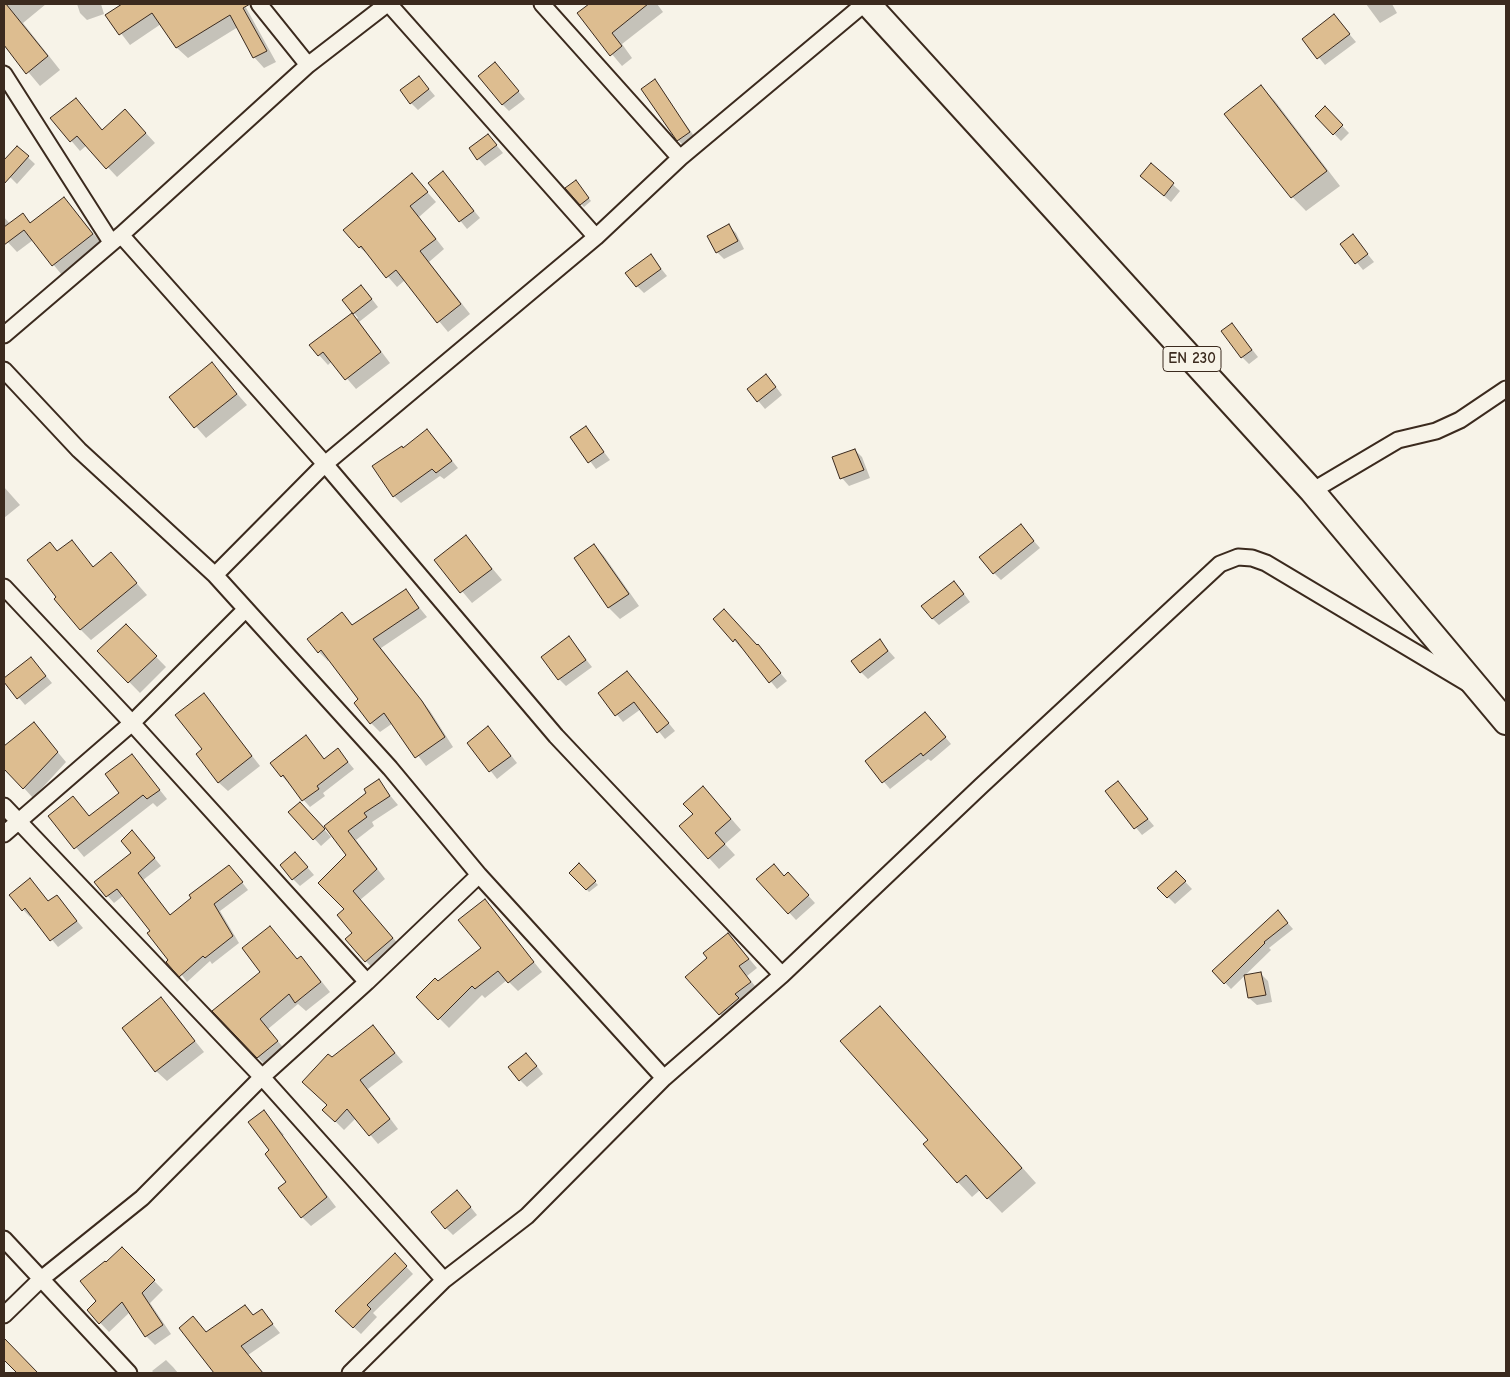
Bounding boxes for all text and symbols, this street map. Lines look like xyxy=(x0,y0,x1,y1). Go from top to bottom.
road number: EN 230 xyxy=(1163,346,1221,372)

